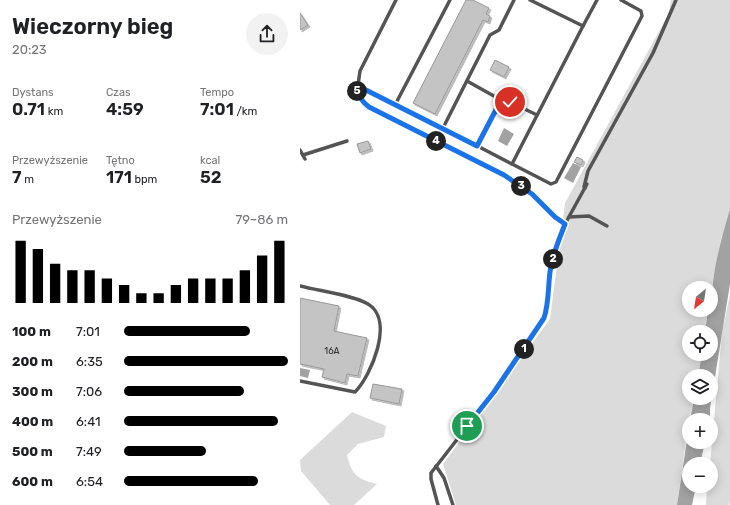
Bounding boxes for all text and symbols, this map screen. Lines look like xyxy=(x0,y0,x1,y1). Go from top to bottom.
text: Wieczorny bieg xyxy=(12,13,173,40)
button: share xyxy=(246,13,288,55)
text: 20:23 xyxy=(12,42,47,57)
pin: 5 xyxy=(347,81,367,101)
text: 5 xyxy=(353,84,361,97)
pin xyxy=(493,85,527,119)
text: Dystans xyxy=(12,86,54,99)
text: Czas xyxy=(106,86,131,99)
text: Tempo xyxy=(200,86,234,99)
icon: check xyxy=(499,91,521,113)
text: 0.71 xyxy=(12,99,45,119)
text: 4:59 xyxy=(106,99,144,119)
text: 7:01 xyxy=(200,99,234,119)
text: km xyxy=(45,105,63,118)
text: /km xyxy=(234,105,257,118)
pin: 4 xyxy=(426,131,446,151)
text: 4 xyxy=(432,134,440,147)
text: Przewyższenie xyxy=(12,154,88,167)
text: Tętno xyxy=(106,154,135,167)
text: kcal xyxy=(200,154,220,167)
text: 7 xyxy=(12,167,22,187)
text: 171 xyxy=(106,167,132,187)
text: 52 xyxy=(200,167,222,187)
text: m xyxy=(22,173,34,186)
text: bpm xyxy=(132,173,157,186)
pin: 3 xyxy=(511,176,531,196)
text: 3 xyxy=(517,179,525,192)
text: Przewyższenie xyxy=(12,212,102,227)
text: 79–86 m xyxy=(236,212,288,227)
pin: 2 xyxy=(543,249,563,269)
text: 2 xyxy=(549,252,557,265)
north arrow xyxy=(682,281,718,317)
map controls xyxy=(682,281,718,493)
text: 100 m xyxy=(12,324,51,339)
text: 7:01 xyxy=(76,324,100,339)
button: locate xyxy=(682,325,718,361)
pin: 1 xyxy=(514,339,534,359)
text: 1 xyxy=(521,342,527,355)
house number: 16A xyxy=(324,346,340,356)
text: 200 m xyxy=(12,354,53,369)
text: 6:35 xyxy=(76,354,103,369)
button: layers xyxy=(682,369,718,405)
text: 300 m xyxy=(12,384,53,399)
text: 7:06 xyxy=(76,384,102,399)
pin xyxy=(450,409,484,443)
button: + xyxy=(682,413,718,449)
text: 400 m xyxy=(12,414,53,429)
text: 6:41 xyxy=(76,414,101,429)
icon: arrive xyxy=(456,415,478,437)
text: 500 m xyxy=(12,444,53,459)
text: 7:49 xyxy=(76,444,102,459)
button: − xyxy=(682,457,718,493)
text: 600 m xyxy=(12,474,53,489)
text: 6:54 xyxy=(76,474,103,489)

